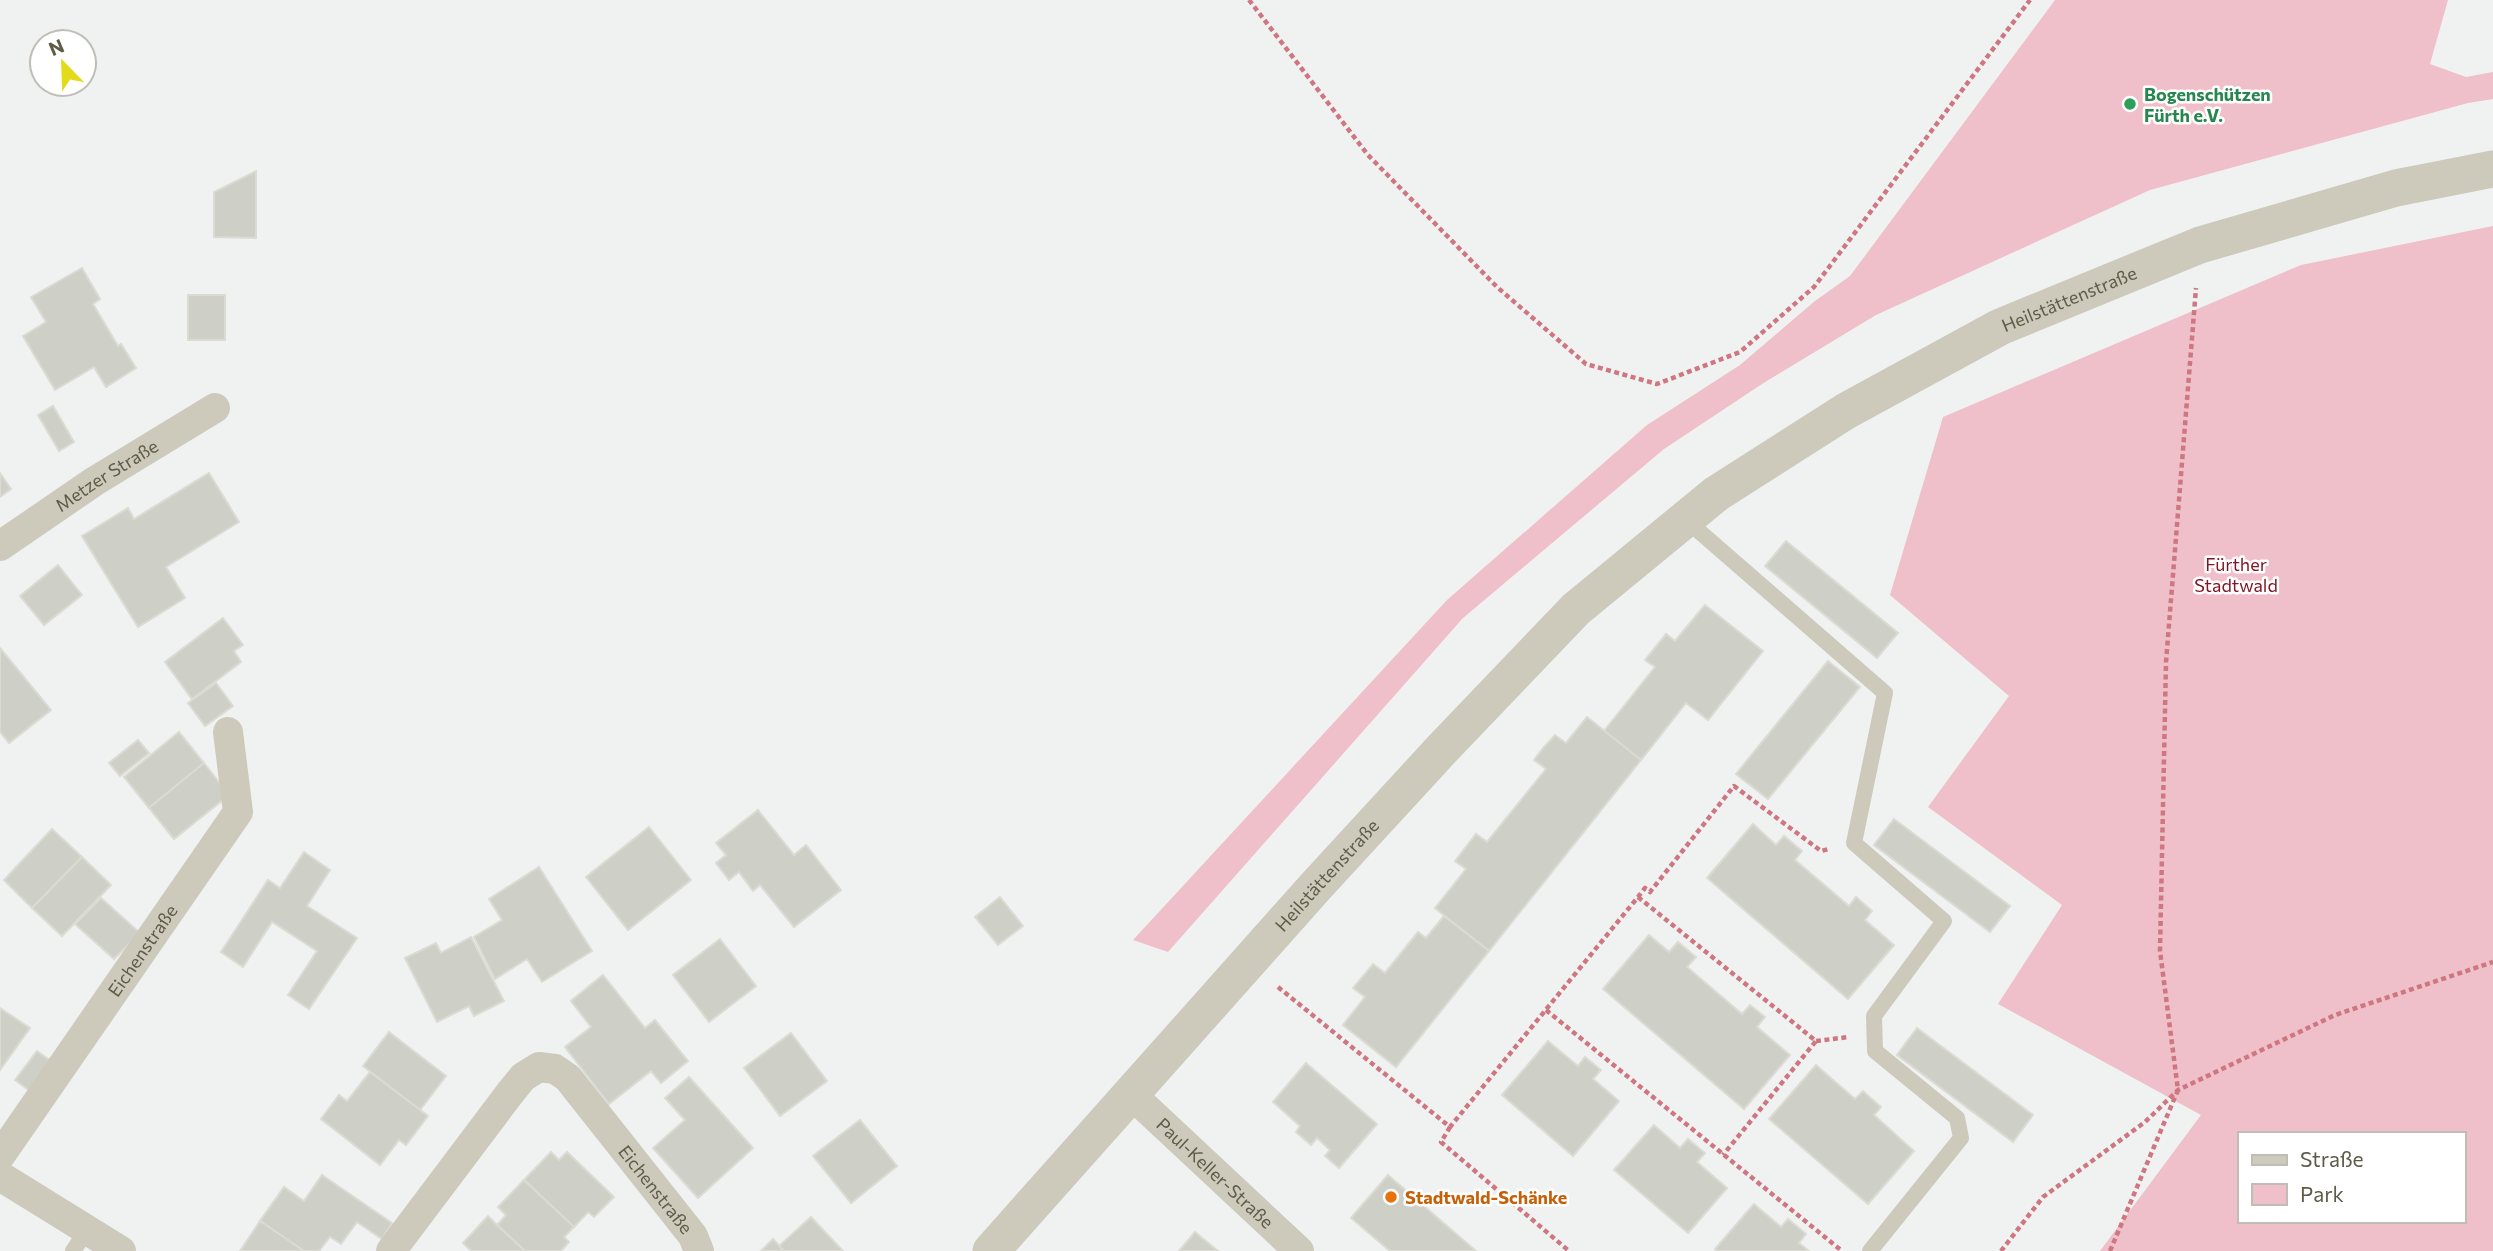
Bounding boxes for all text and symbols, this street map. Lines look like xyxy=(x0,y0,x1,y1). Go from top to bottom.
north arrow xyxy=(28,28,98,98)
text: N xyxy=(45,34,67,60)
place label: Bogenschützen Fürth e.V. xyxy=(2144,83,2271,126)
marker: Bogenschützen Fürth e.V. xyxy=(2122,96,2138,112)
street label: Heilstättenstraße xyxy=(1998,261,2140,336)
street label: Metzer Straße xyxy=(51,434,162,516)
park label: Fürther Stadtwald xyxy=(2194,553,2278,596)
street label: Heilstättenstraße xyxy=(1270,814,1383,936)
street label: Eichenstraße xyxy=(103,900,182,1001)
street label: Paul-Keller-Straße xyxy=(1152,1113,1278,1233)
legend xyxy=(2238,1132,2465,1223)
street label: Eichenstraße xyxy=(614,1140,698,1238)
text: Straße xyxy=(2300,1146,2364,1171)
text: Park xyxy=(2300,1181,2344,1206)
place label: Stadtwald-Schänke xyxy=(1405,1186,1567,1208)
marker: Stadtwald-Schänke xyxy=(1383,1189,1399,1205)

